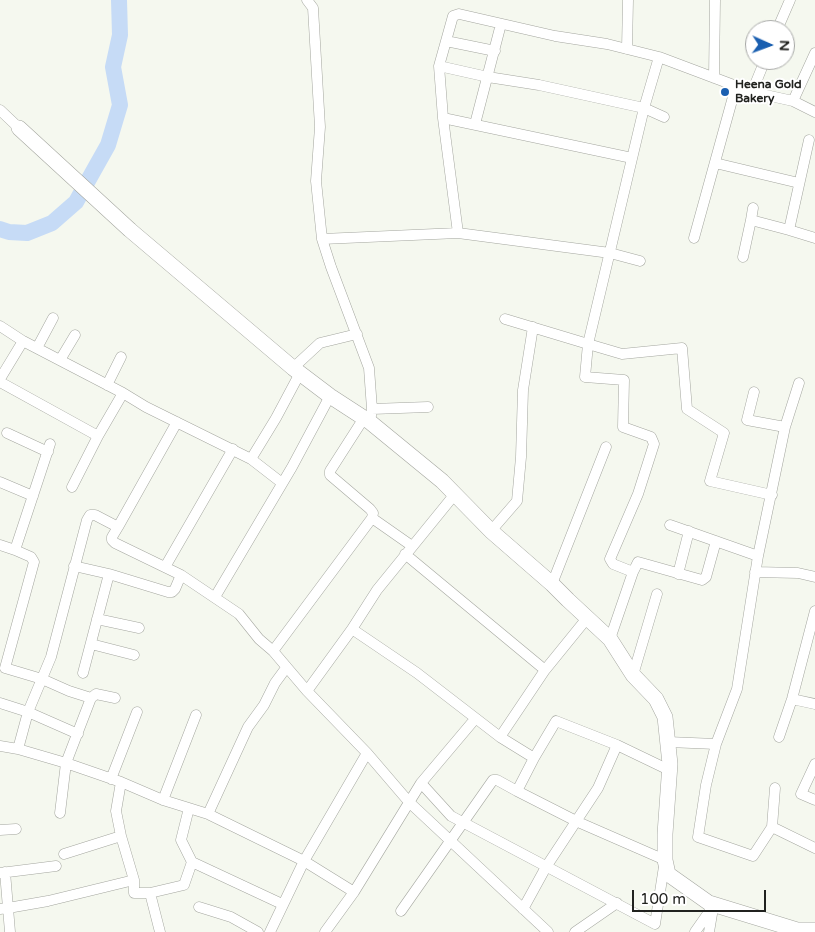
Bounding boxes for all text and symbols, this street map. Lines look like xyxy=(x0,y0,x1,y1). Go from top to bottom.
north arrow xyxy=(745,20,795,70)
text: N xyxy=(776,40,793,51)
place label: Heena Gold Bakery xyxy=(735,78,802,106)
marker: Heena Gold Bakery xyxy=(719,86,731,98)
scale bar xyxy=(635,880,769,912)
text: 100 m xyxy=(640,890,686,908)

